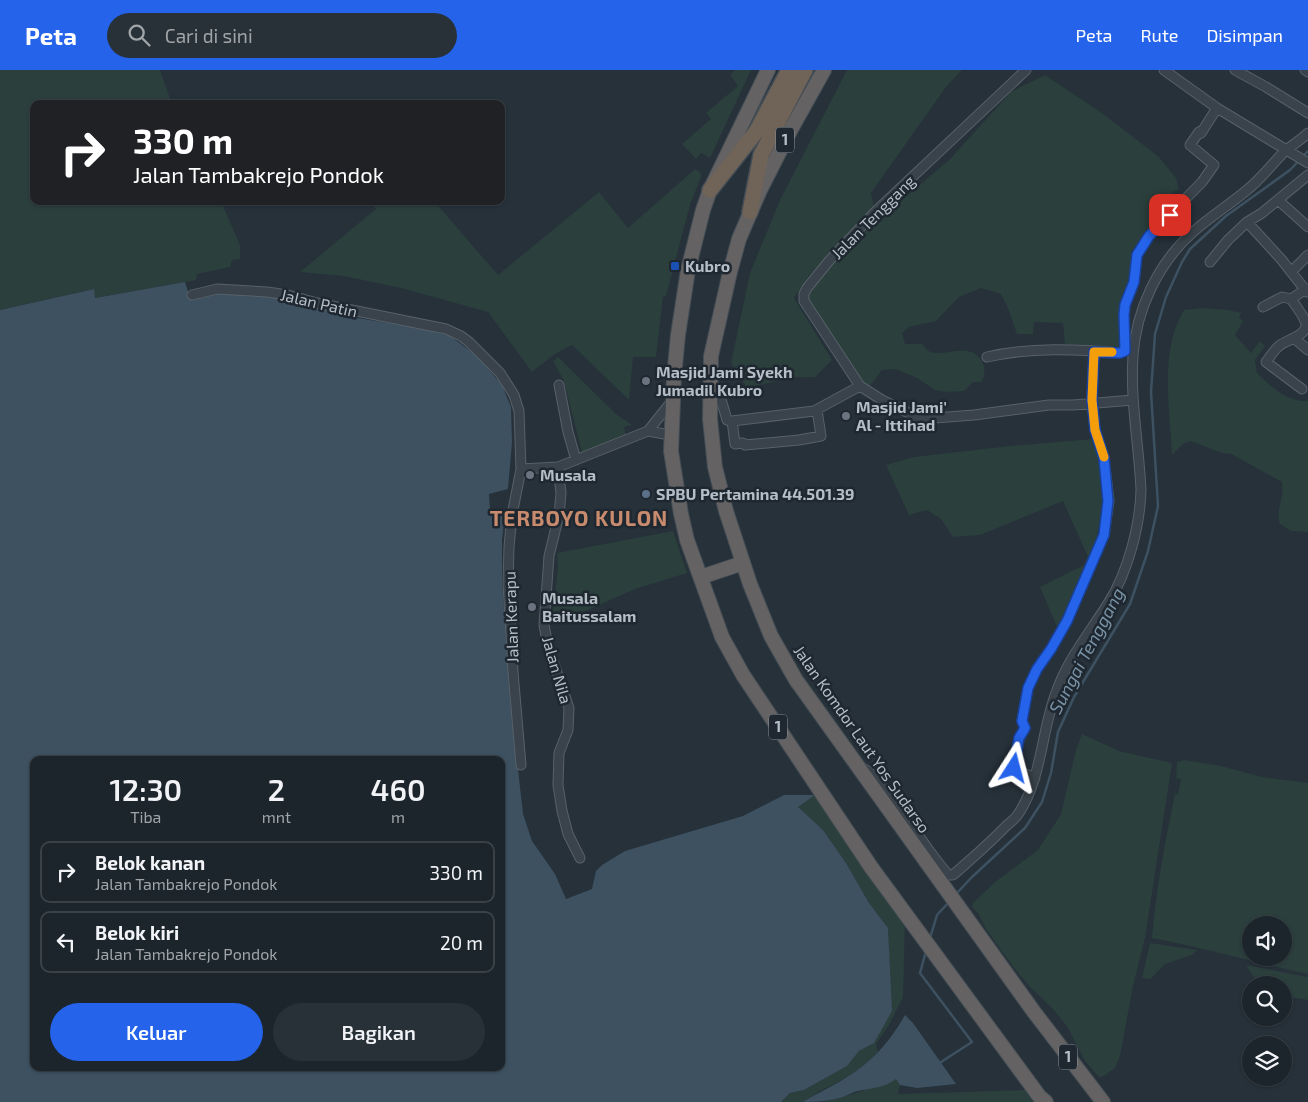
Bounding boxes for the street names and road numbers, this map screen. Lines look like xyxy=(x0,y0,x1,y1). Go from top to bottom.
road number: 1 xyxy=(776,128,794,152)
street label: Jalan Tenggang xyxy=(827,171,918,262)
street label: Jalan Patin xyxy=(279,284,359,321)
street label: Jalan Kerapu xyxy=(499,571,522,663)
street label: Jalan Nila xyxy=(539,634,576,706)
street label: Jalan Komdor Laut Yos Sudarso xyxy=(790,641,935,836)
road number: 1 xyxy=(769,714,787,740)
road number: 1 xyxy=(1059,1044,1077,1070)

